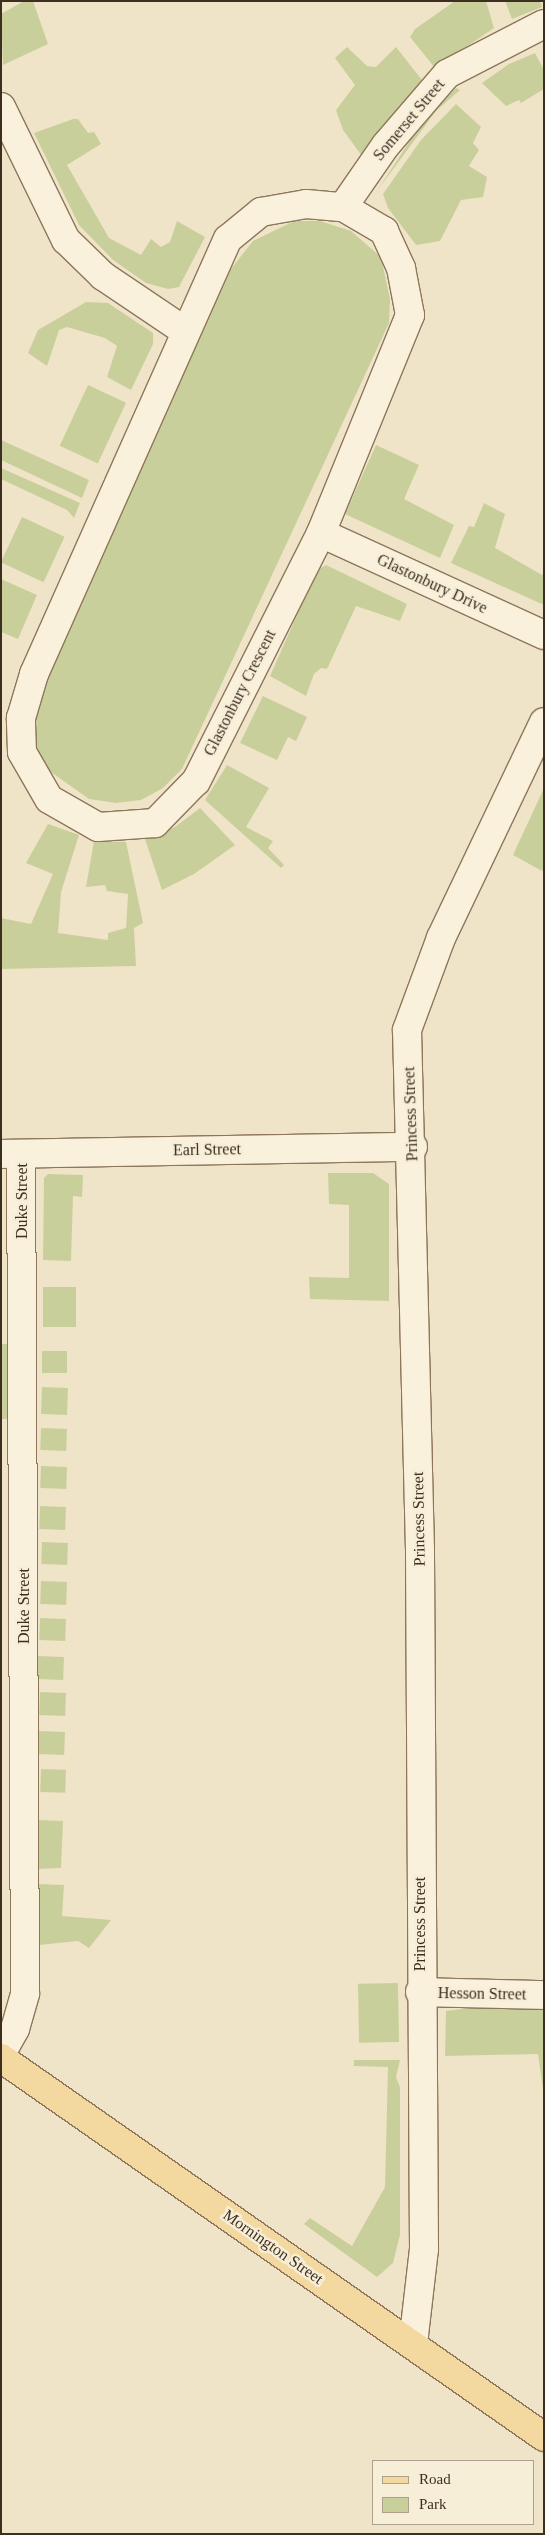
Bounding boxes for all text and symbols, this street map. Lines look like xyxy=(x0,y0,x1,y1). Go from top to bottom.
street label: Somerset Street xyxy=(369,75,449,165)
street label: Glastonbury Drive xyxy=(374,550,490,618)
street label: Glastonbury Crescent xyxy=(200,627,280,759)
street label: Princess Street xyxy=(400,1066,422,1162)
street label: Earl Street xyxy=(173,1140,241,1160)
street label: Duke Street xyxy=(12,1163,32,1239)
street label: Princess Street xyxy=(409,1472,429,1566)
street label: Duke Street xyxy=(14,1568,34,1644)
street label: Princess Street xyxy=(410,1877,430,1971)
street label: Hesson Street xyxy=(438,1984,526,2004)
street label: Mornington Street xyxy=(219,2205,327,2289)
legend xyxy=(372,2460,535,2525)
text: Road xyxy=(419,2471,451,2487)
text: Park xyxy=(419,2496,447,2512)

